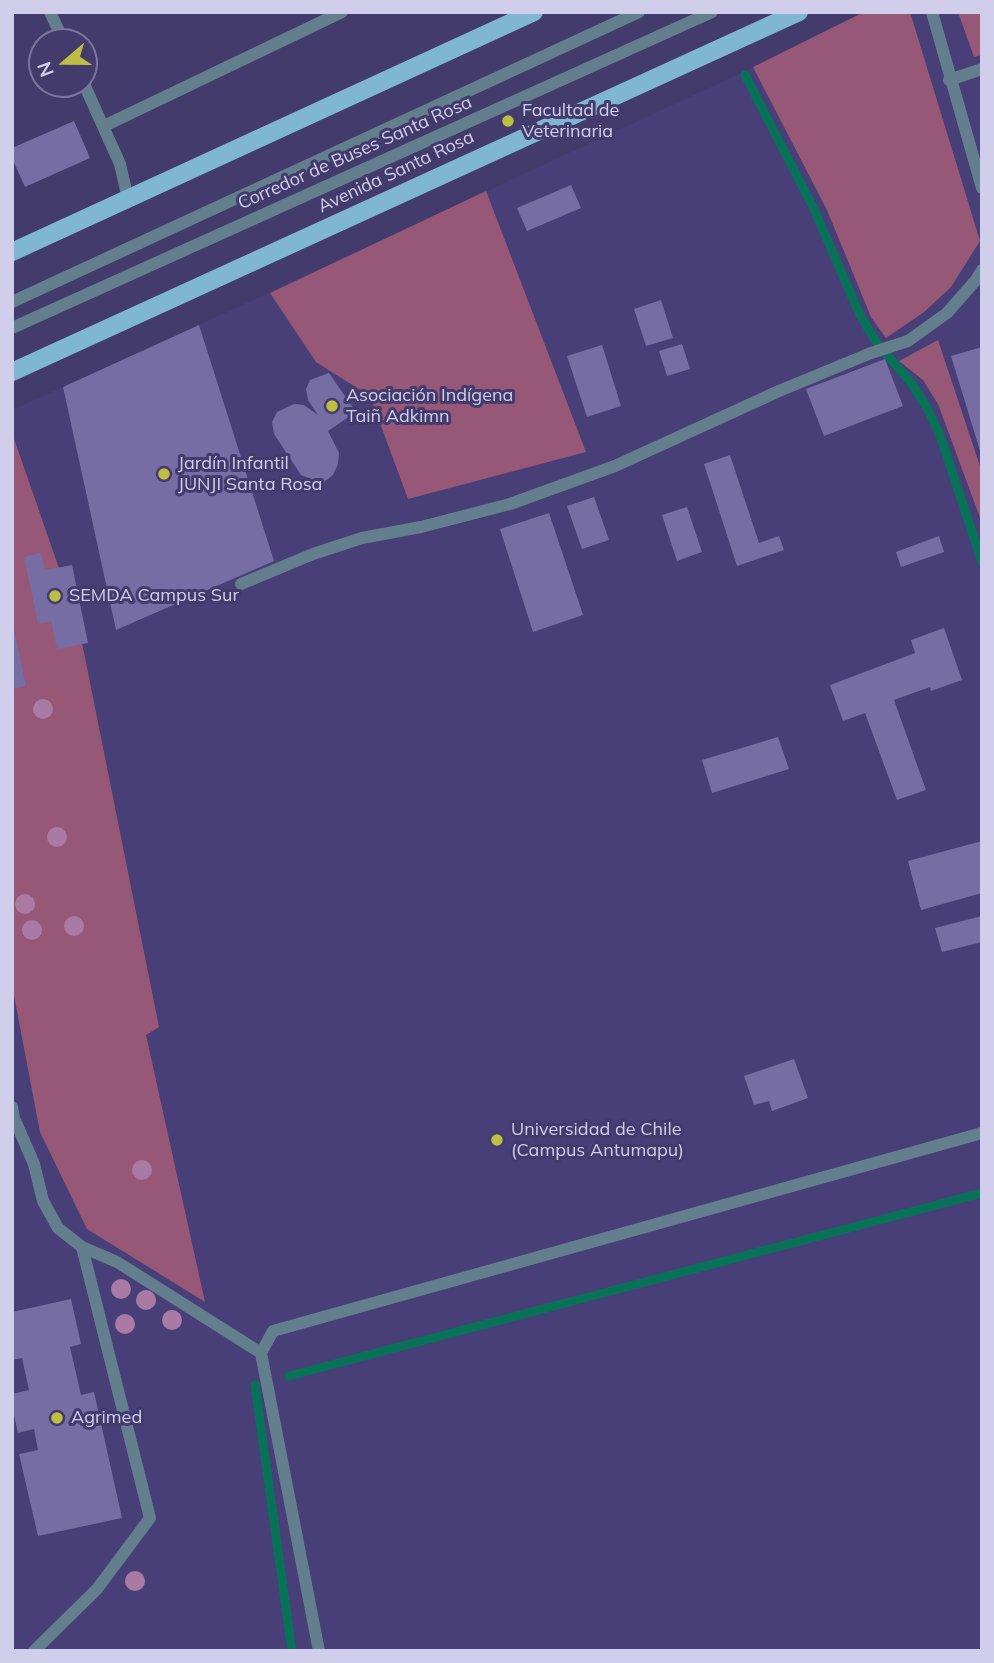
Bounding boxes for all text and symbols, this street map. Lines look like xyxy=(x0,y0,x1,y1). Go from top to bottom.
north arrow xyxy=(28,28,98,98)
text: N xyxy=(31,59,59,80)
street label: Corredor de Buses Santa Rosa xyxy=(235,91,475,215)
place label: Facultad de Veterinaria xyxy=(522,100,619,142)
marker: Facultad de Veterinaria xyxy=(500,113,516,129)
street label: Avenida Santa Rosa xyxy=(315,126,477,218)
place label: Asociación Indígena Taiñ Adkimn xyxy=(346,385,513,428)
marker: Asociación Indígena Taiñ Adkimn xyxy=(324,398,340,414)
place label: Jardín Infantil JUNJI Santa Rosa xyxy=(178,453,322,496)
marker: Jardín Infantil JUNJI Santa Rosa xyxy=(156,466,172,482)
place label: SEMDA Campus Sur xyxy=(69,585,239,607)
marker: SEMDA Campus Sur xyxy=(47,588,63,604)
place label: Universidad de Chile (Campus Antumapu) xyxy=(511,1119,684,1162)
marker: Universidad de Chile (Campus Antumapu) xyxy=(489,1132,505,1148)
place label: Agrimed xyxy=(71,1407,142,1429)
marker: Agrimed xyxy=(49,1410,65,1426)

